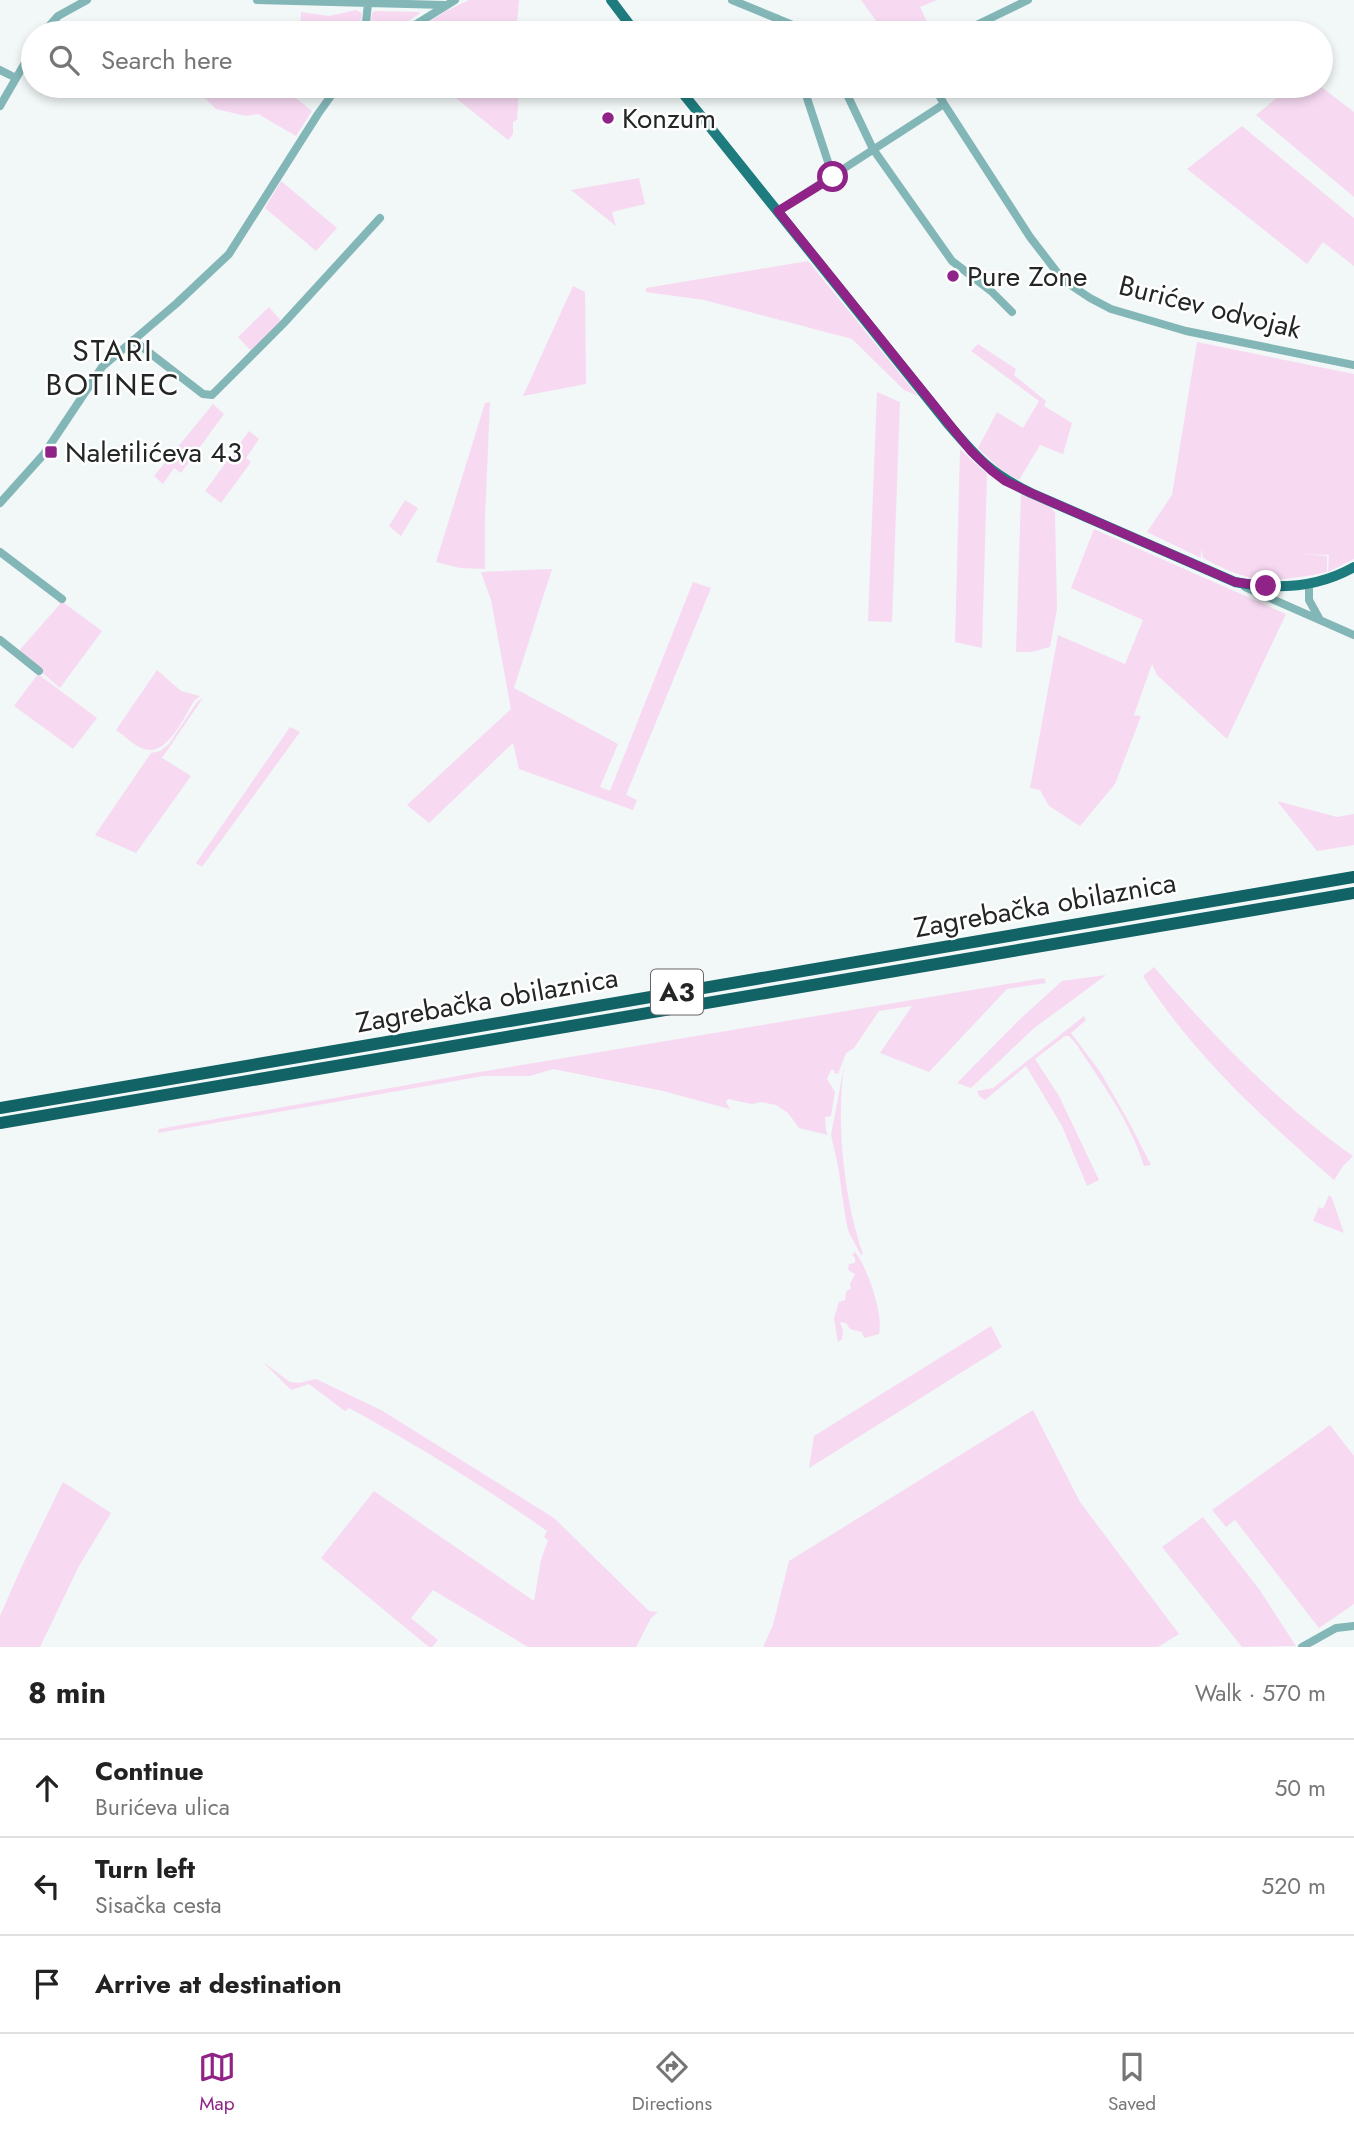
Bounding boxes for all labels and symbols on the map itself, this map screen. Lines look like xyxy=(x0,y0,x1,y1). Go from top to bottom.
place label: Konzum xyxy=(622,98,716,139)
marker: Konzum xyxy=(600,110,616,126)
route start xyxy=(817,161,848,192)
place label: Pure Zone xyxy=(967,256,1087,297)
street label: Burićev odvojak xyxy=(1115,265,1306,350)
marker: Pure Zone xyxy=(945,268,961,284)
district label: STARI BOTINEC xyxy=(45,329,181,406)
place label: Naletilićeva 43 xyxy=(65,432,242,473)
marker: Naletilićeva 43 xyxy=(43,444,59,460)
route end xyxy=(1250,570,1281,601)
street label: Zagrebačka obilaznica xyxy=(911,862,1179,948)
street label: Zagrebačka obilaznica xyxy=(353,957,621,1043)
road number: A3 xyxy=(651,970,703,1015)

